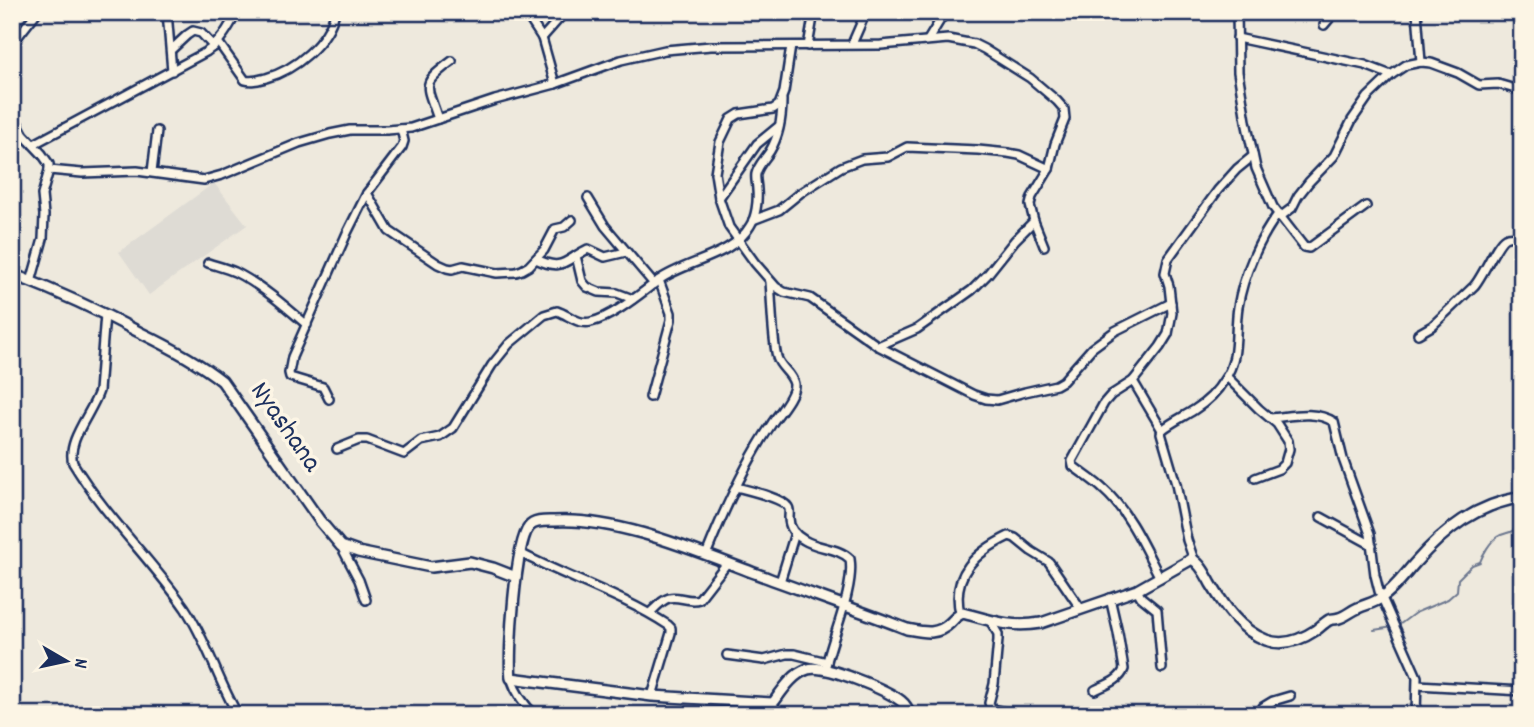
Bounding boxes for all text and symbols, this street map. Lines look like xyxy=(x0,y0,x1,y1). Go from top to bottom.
street label: Nyashana xyxy=(238,375,330,482)
north arrow xyxy=(32,626,102,696)
text: N xyxy=(65,656,93,670)

